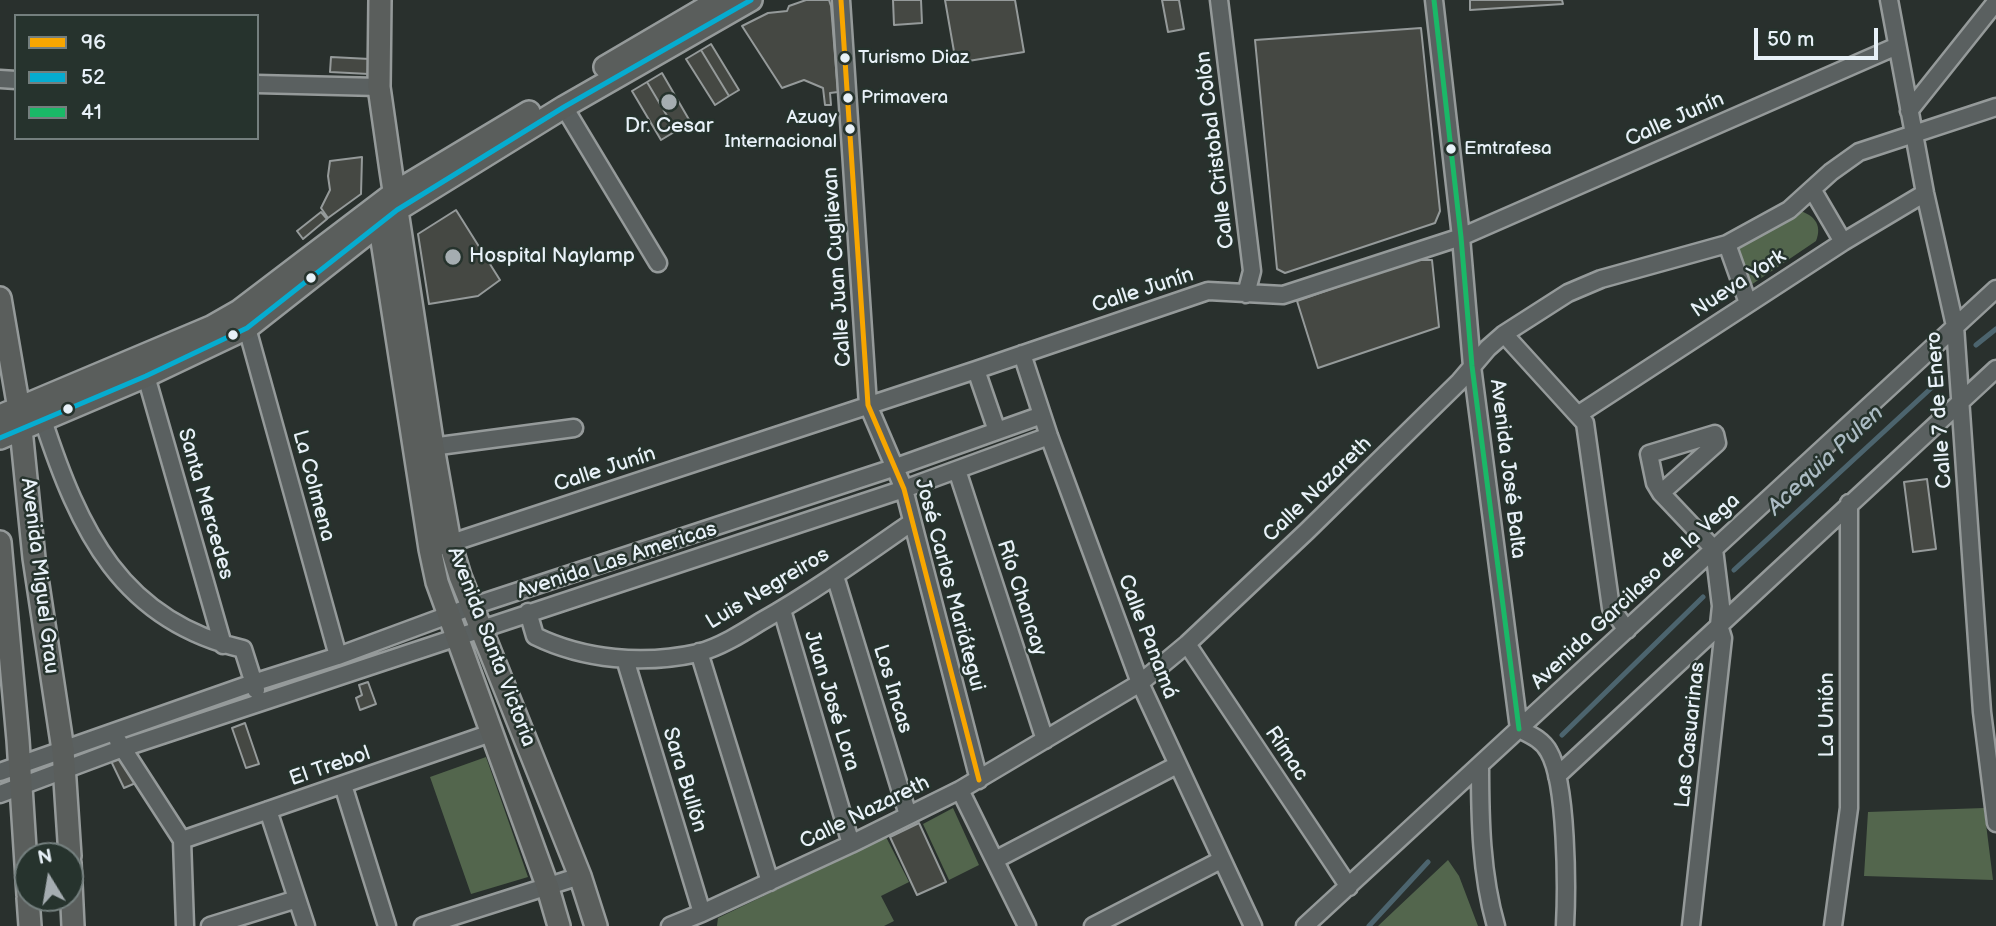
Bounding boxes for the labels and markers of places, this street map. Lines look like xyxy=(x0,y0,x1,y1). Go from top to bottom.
place label: Turismo Diaz xyxy=(858,47,969,69)
marker: Turismo Diaz xyxy=(838,51,852,65)
place label: Primavera xyxy=(861,87,948,109)
marker: Primavera xyxy=(841,91,855,105)
marker: Dr. Cesar xyxy=(659,92,679,112)
place label: Azuay Internacional xyxy=(724,107,837,151)
place label: Dr. Cesar xyxy=(625,114,713,140)
marker: Azuay Internacional xyxy=(843,122,857,136)
place label: Emtrafesa xyxy=(1464,138,1552,160)
marker: Emtrafesa xyxy=(1444,142,1458,156)
place label: Hospital Naylamp xyxy=(469,244,635,270)
marker: Hospital Naylamp xyxy=(443,247,463,267)
unlabelled marker xyxy=(304,271,318,285)
unlabelled marker xyxy=(226,328,240,342)
unlabelled marker xyxy=(61,402,75,416)

